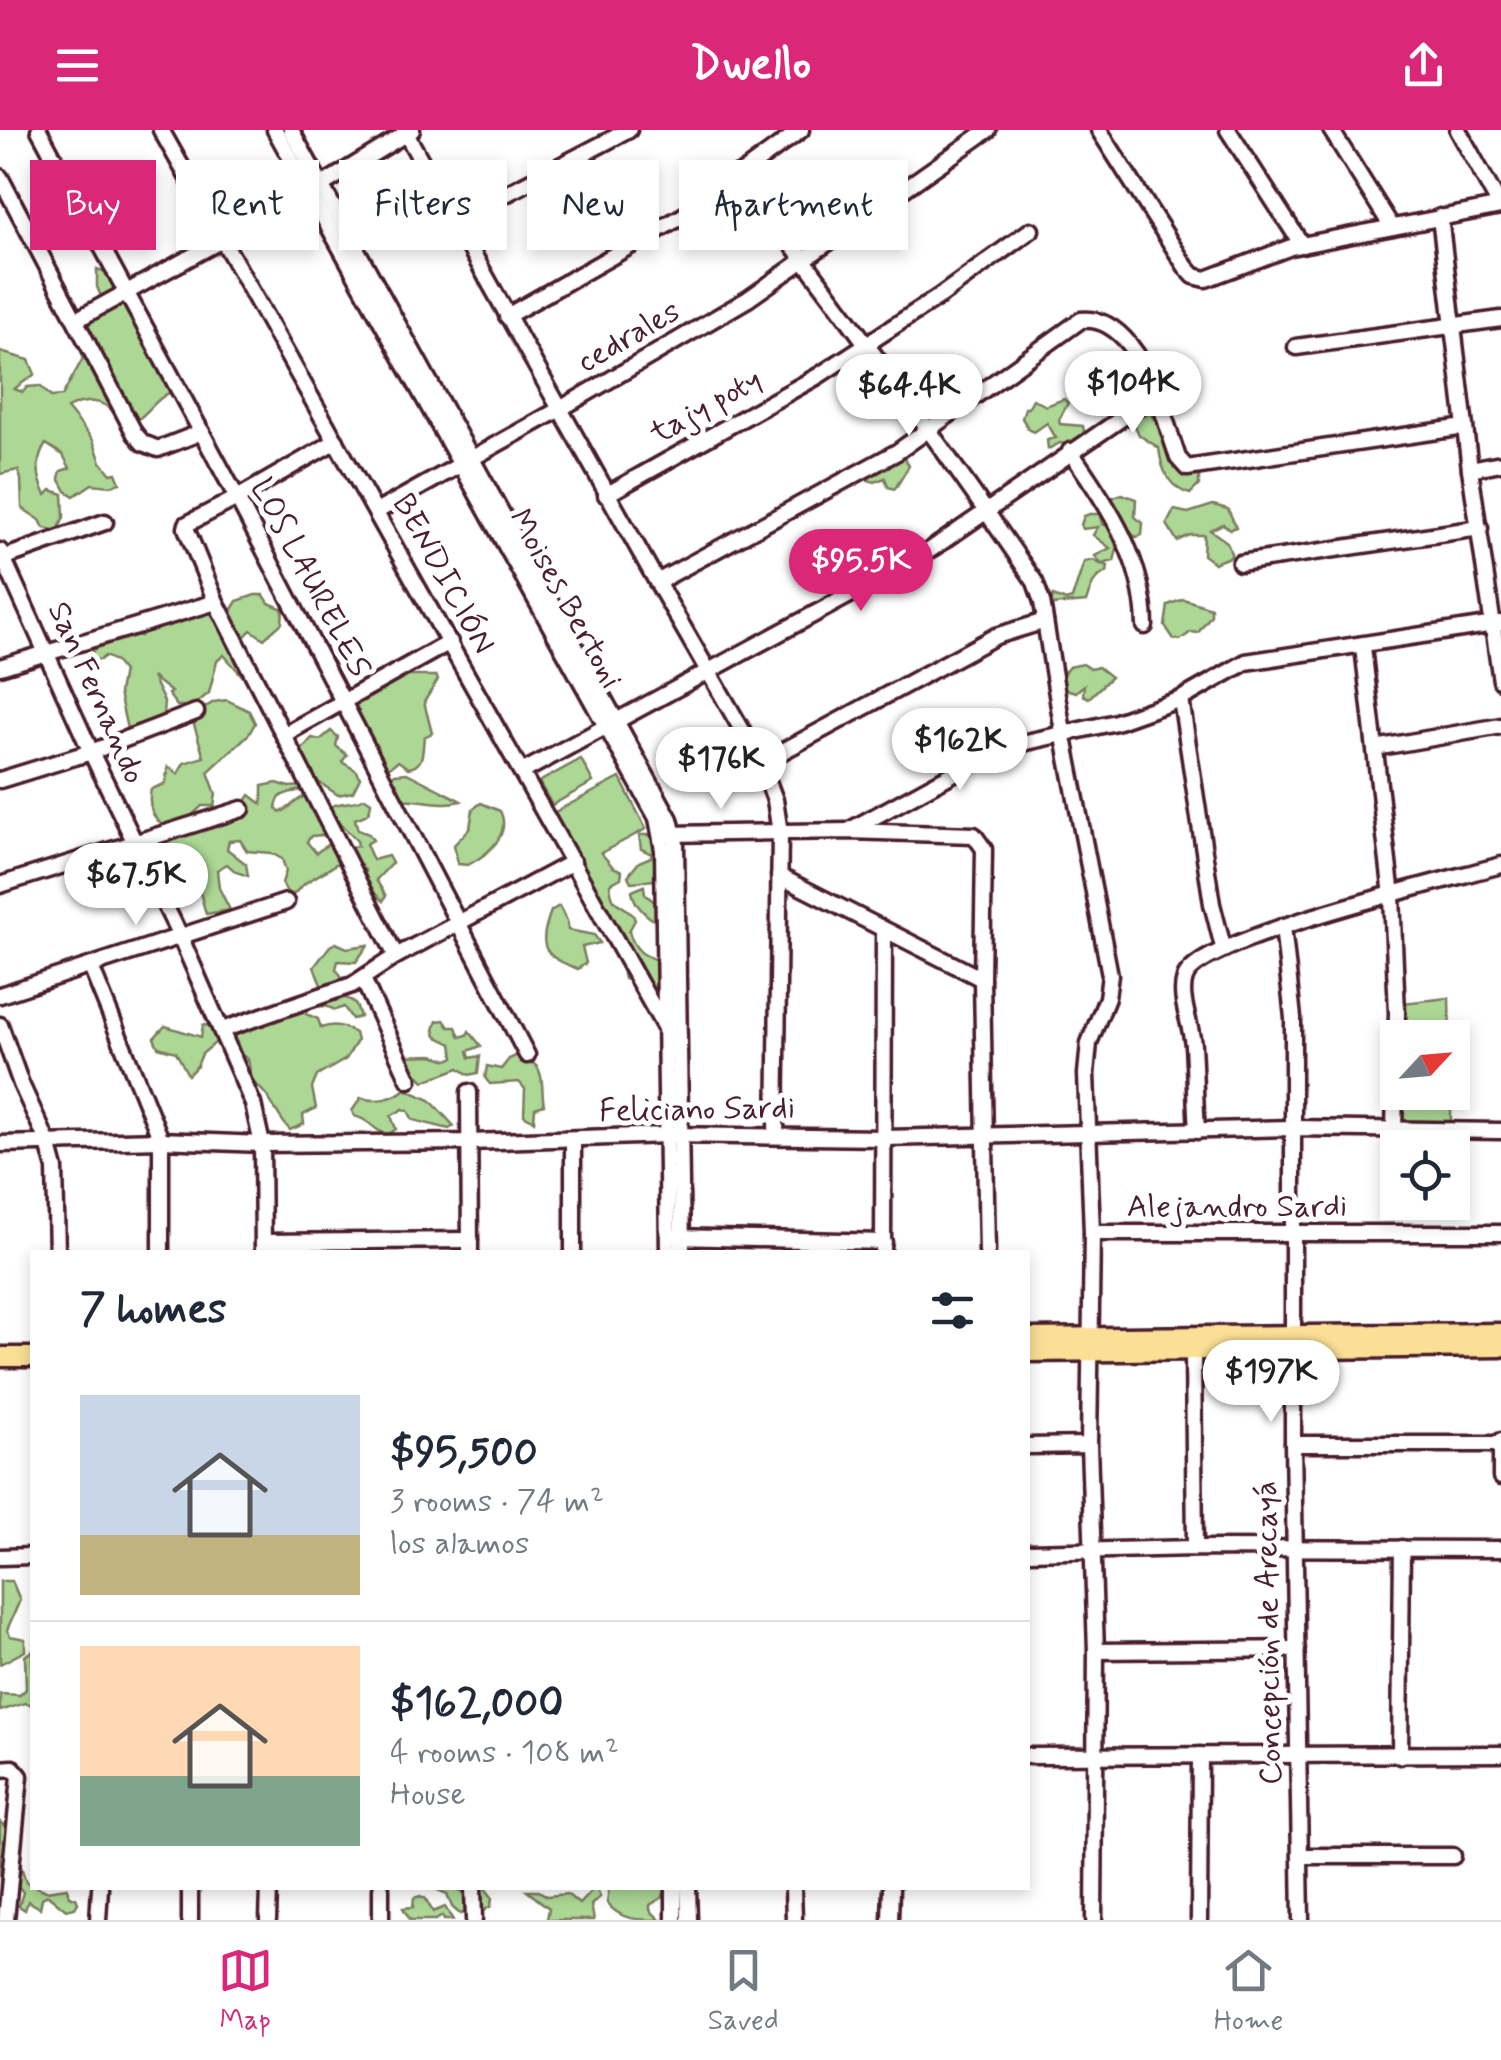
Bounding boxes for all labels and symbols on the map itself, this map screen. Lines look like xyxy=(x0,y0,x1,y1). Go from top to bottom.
street label: cedrales xyxy=(570,291,688,383)
pin: $104K xyxy=(1063,351,1203,436)
pin: $64.4K xyxy=(828,354,990,439)
street label: tajy poty xyxy=(642,359,769,455)
street label: LOS LAURELES xyxy=(240,471,380,685)
street label: BENDICIÓN xyxy=(382,487,504,661)
street label: Moises Bertoni xyxy=(498,502,632,696)
pin: $95.5K xyxy=(780,529,942,614)
street label: San Fernando xyxy=(37,595,155,791)
pin: $162K xyxy=(890,708,1030,793)
pin: $176K xyxy=(651,727,791,812)
pin: $67.5K xyxy=(55,843,217,928)
north arrow xyxy=(1380,1020,1470,1110)
street label: Feliciano Sardi xyxy=(599,1087,795,1133)
street label: Alejandro Sardi xyxy=(1127,1186,1347,1228)
pin: $197K xyxy=(1201,1340,1341,1425)
street label: Concepción de Arecayá xyxy=(1245,1481,1293,1785)

